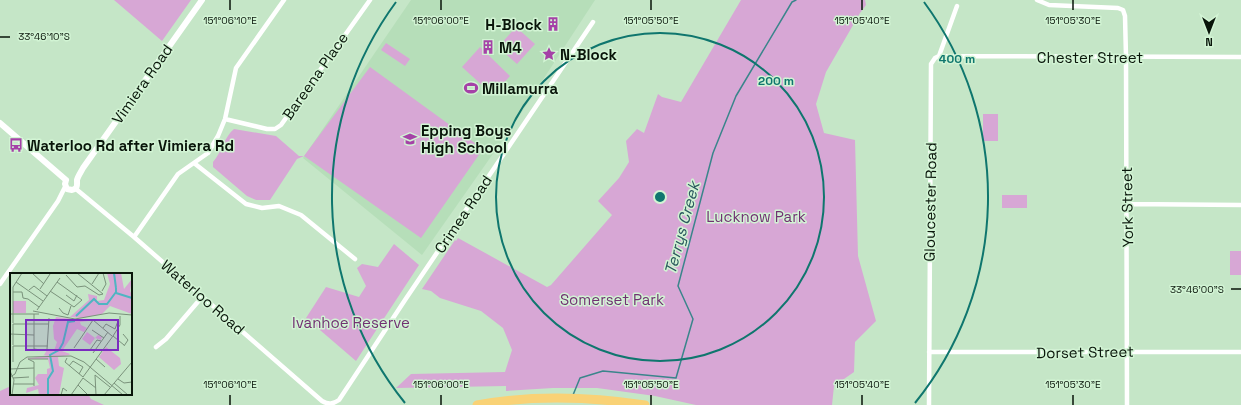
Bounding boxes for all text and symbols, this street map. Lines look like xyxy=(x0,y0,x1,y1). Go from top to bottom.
north arrow xyxy=(1189,12,1229,52)
text: 151°06'10"E xyxy=(203,14,257,27)
text: 151°06'00"E xyxy=(413,14,469,27)
text: 151°05'50"E xyxy=(623,14,679,27)
text: 151°05'40"E xyxy=(834,14,890,27)
text: 151°05'30"E xyxy=(1045,14,1101,27)
place label: H-Block xyxy=(485,15,543,34)
building icon: H-Block xyxy=(545,16,561,32)
street label: Bareena Place xyxy=(278,29,352,123)
text: 33°46'10"S xyxy=(18,30,70,43)
text: N xyxy=(1205,35,1213,49)
place label: M4 xyxy=(499,38,522,57)
building icon: M4 xyxy=(480,39,496,55)
street label: Vimiera Road xyxy=(108,40,176,128)
place label: N-Block xyxy=(560,45,617,64)
place icon: N-Block xyxy=(541,46,557,62)
street label: Chester Street xyxy=(1037,48,1143,67)
text: 400 m xyxy=(939,51,975,67)
text: 200 m xyxy=(758,73,794,89)
place label: Millamurra xyxy=(482,79,559,98)
sports icon: Millamurra xyxy=(463,80,479,96)
place label: Epping Boys High School xyxy=(421,121,511,157)
school or university icon: Epping Boys High School xyxy=(402,131,418,147)
place label: Waterloo Rd after Vimiera Rd xyxy=(27,136,234,155)
bus stop icon: Waterloo Rd after Vimiera Rd xyxy=(8,137,24,153)
street label: Gloucester Road xyxy=(919,142,941,262)
street label: York Street xyxy=(1117,166,1137,247)
street label: Crimea Road xyxy=(430,171,496,257)
water label: Terrys Creek xyxy=(660,177,705,277)
centre of rings xyxy=(653,190,667,204)
park label: Lucknow Park xyxy=(706,207,806,226)
street label: Waterloo Road xyxy=(157,255,249,339)
inset map xyxy=(10,273,132,395)
text: 33°46'00"S xyxy=(1170,283,1224,296)
park label: Somerset Park xyxy=(560,290,664,309)
park label: Ivanhoe Reserve xyxy=(292,313,410,332)
street label: Dorset Street xyxy=(1036,342,1134,362)
text: 151°06'10"E xyxy=(203,378,257,391)
text: 151°06'00"E xyxy=(413,378,469,391)
text: 151°05'50"E xyxy=(623,378,679,391)
text: 151°05'40"E xyxy=(834,378,890,391)
text: 151°05'30"E xyxy=(1045,378,1101,391)

